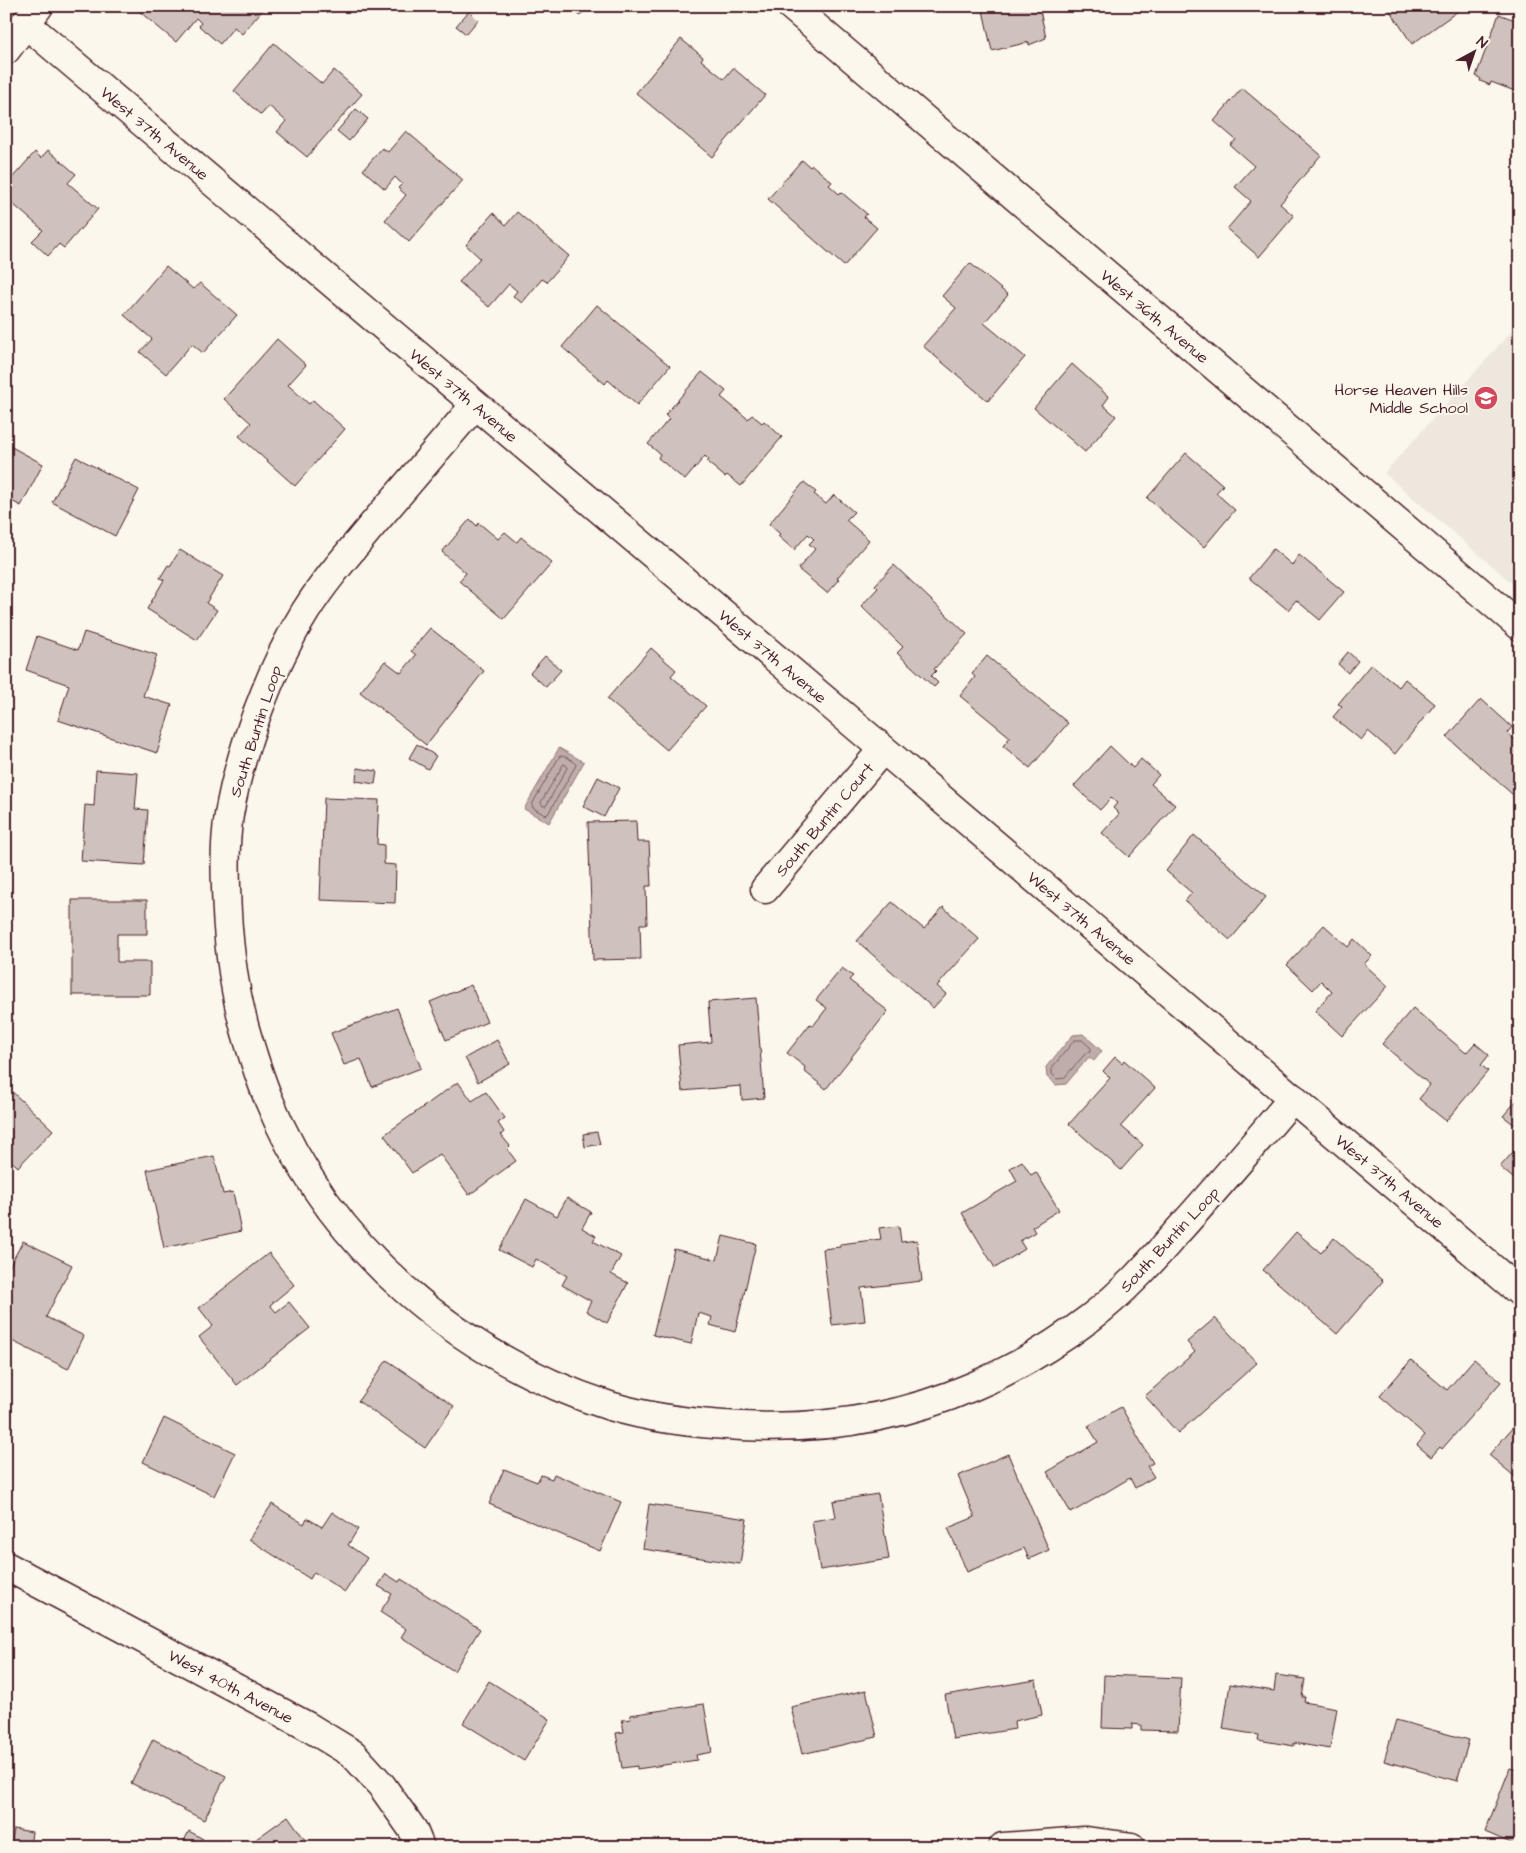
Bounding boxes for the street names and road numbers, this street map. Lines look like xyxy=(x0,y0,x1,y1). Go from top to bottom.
street label: West 37th Avenue xyxy=(95,82,214,186)
street label: West 36th Avenue xyxy=(1095,265,1214,369)
street label: West 37th Avenue xyxy=(404,344,523,448)
street label: West 37th Avenue xyxy=(713,605,832,709)
street label: South Buntin Loop xyxy=(224,663,288,800)
street label: South Buntin Court xyxy=(770,757,879,881)
street label: West 37th Avenue xyxy=(1022,867,1141,971)
street label: West 37th Avenue xyxy=(1330,1130,1449,1234)
street label: South Buntin Loop xyxy=(1115,1182,1225,1297)
street label: West 40th Avenue xyxy=(164,1645,297,1729)

